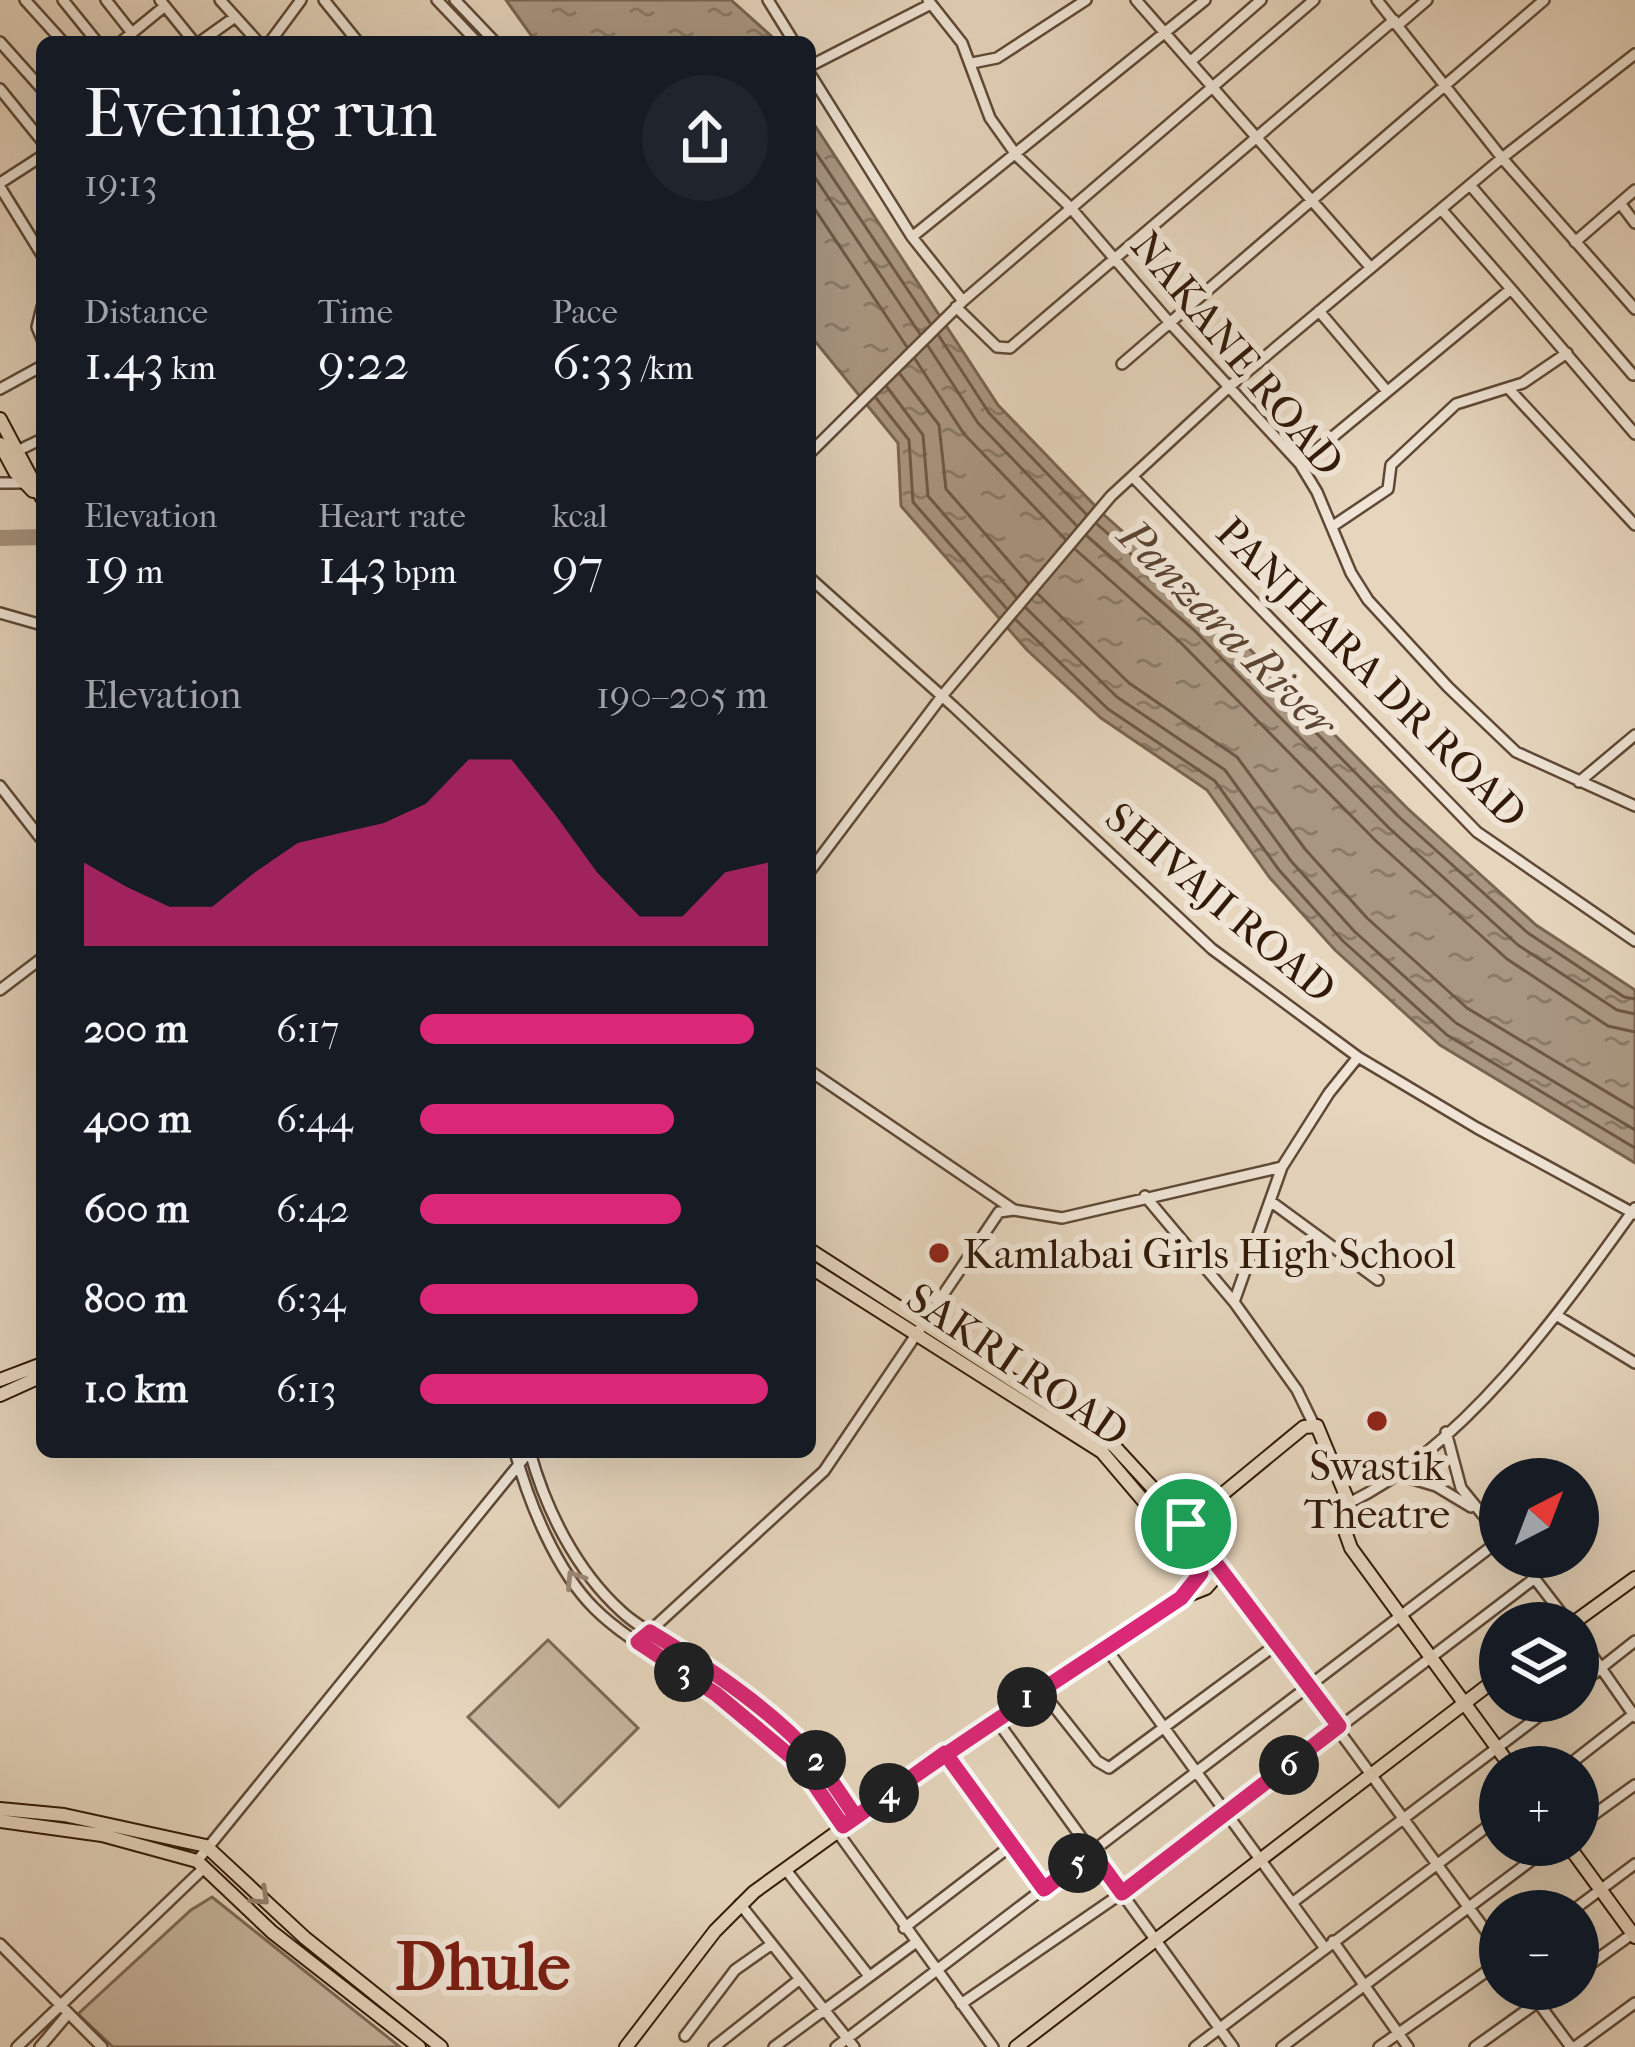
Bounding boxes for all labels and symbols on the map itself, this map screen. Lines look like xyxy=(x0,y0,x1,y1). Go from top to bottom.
street label: NAKANE ROAD xyxy=(1120,222,1353,486)
water label: Panzara River xyxy=(1106,508,1349,751)
street label: PANJHARA DR ROAD xyxy=(1206,508,1536,838)
street label: SHIVAJI ROAD xyxy=(1095,793,1345,1013)
place label: Kamlabai Girls High School xyxy=(963,1230,1456,1279)
marker: Kamlabai Girls High School xyxy=(926,1240,952,1266)
street label: SAKRI ROAD xyxy=(897,1273,1137,1457)
marker: Swastik Theatre xyxy=(1364,1408,1390,1434)
place label: Swastik Theatre xyxy=(1304,1442,1450,1539)
north arrow xyxy=(1479,1458,1599,1578)
pin xyxy=(1135,1473,1237,1575)
one-way arrow xyxy=(566,1571,588,1593)
pin: 3 xyxy=(654,1642,714,1702)
pin: 1 xyxy=(997,1667,1057,1727)
pin: 2 xyxy=(786,1730,846,1790)
pin: 6 xyxy=(1259,1735,1319,1795)
pin: 4 xyxy=(859,1763,919,1823)
pin: 5 xyxy=(1048,1833,1108,1893)
one-way arrow xyxy=(248,1883,269,1904)
district label: Dhule xyxy=(396,1929,570,2006)

